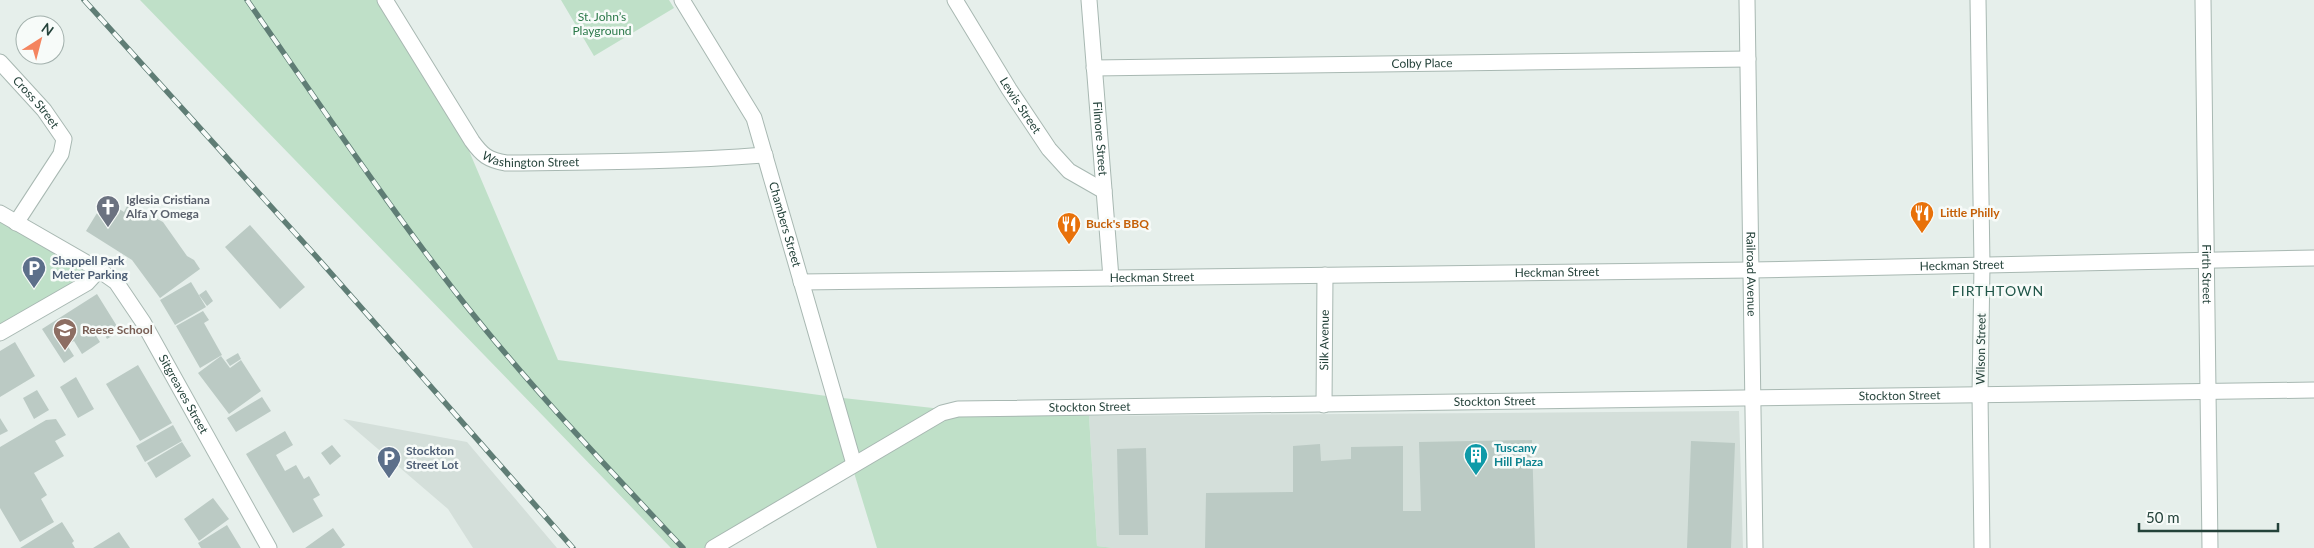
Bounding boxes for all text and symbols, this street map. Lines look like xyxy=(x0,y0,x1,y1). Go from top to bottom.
park label: St. John’s Playground xyxy=(572,9,632,38)
north arrow xyxy=(15,15,65,65)
text: N xyxy=(39,19,57,39)
street label: Colby Place xyxy=(1391,55,1453,71)
street label: Cross Street xyxy=(10,73,63,132)
street label: Lewis Street xyxy=(997,74,1045,137)
street label: Filmore Street xyxy=(1090,101,1111,177)
street label: Washington Street xyxy=(479,148,580,170)
street label: Chambers Street xyxy=(766,180,805,269)
place label: Iglesia Cristiana Alfa Y Omega xyxy=(125,192,210,221)
church icon: Iglesia Cristiana Alfa Y Omega xyxy=(95,194,121,228)
restaurant icon: Little Philly xyxy=(1909,200,1935,234)
place label: Little Philly xyxy=(1940,205,2000,220)
restaurant icon: Buck's BBQ xyxy=(1056,211,1082,245)
place label: Buck's BBQ xyxy=(1086,216,1149,231)
street label: Railroad Avenue xyxy=(1743,231,1760,317)
street label: Firth Street xyxy=(2199,244,2215,305)
place label: Shappell Park Meter Parking xyxy=(52,253,129,282)
parking icon: Shappell Park Meter Parking xyxy=(21,255,47,289)
street label: Heckman Street xyxy=(1919,257,2005,273)
street label: Heckman Street xyxy=(1515,264,1600,280)
street label: Heckman Street xyxy=(1110,269,1195,285)
district label: FIRTHTOWN xyxy=(1952,282,2044,299)
street label: Silk Avenue xyxy=(1316,310,1332,370)
street label: Wilson Street xyxy=(1972,312,1989,385)
school or university icon: Reese School xyxy=(52,317,78,351)
place label: Reese School xyxy=(82,322,153,337)
street label: Sitgreaves Street xyxy=(156,352,212,437)
street label: Stockton Street xyxy=(1859,387,1941,403)
street label: Stockton Street xyxy=(1454,393,1536,409)
street label: Stockton Street xyxy=(1049,399,1131,415)
place label: Tuscany Hill Plaza xyxy=(1494,440,1543,469)
building icon: Tuscany Hill Plaza xyxy=(1463,442,1489,476)
place label: Stockton Street Lot xyxy=(406,443,459,472)
parking icon: Stockton Street Lot xyxy=(376,445,402,479)
scale bar xyxy=(2139,500,2278,532)
text: 50 m xyxy=(2146,508,2180,526)

